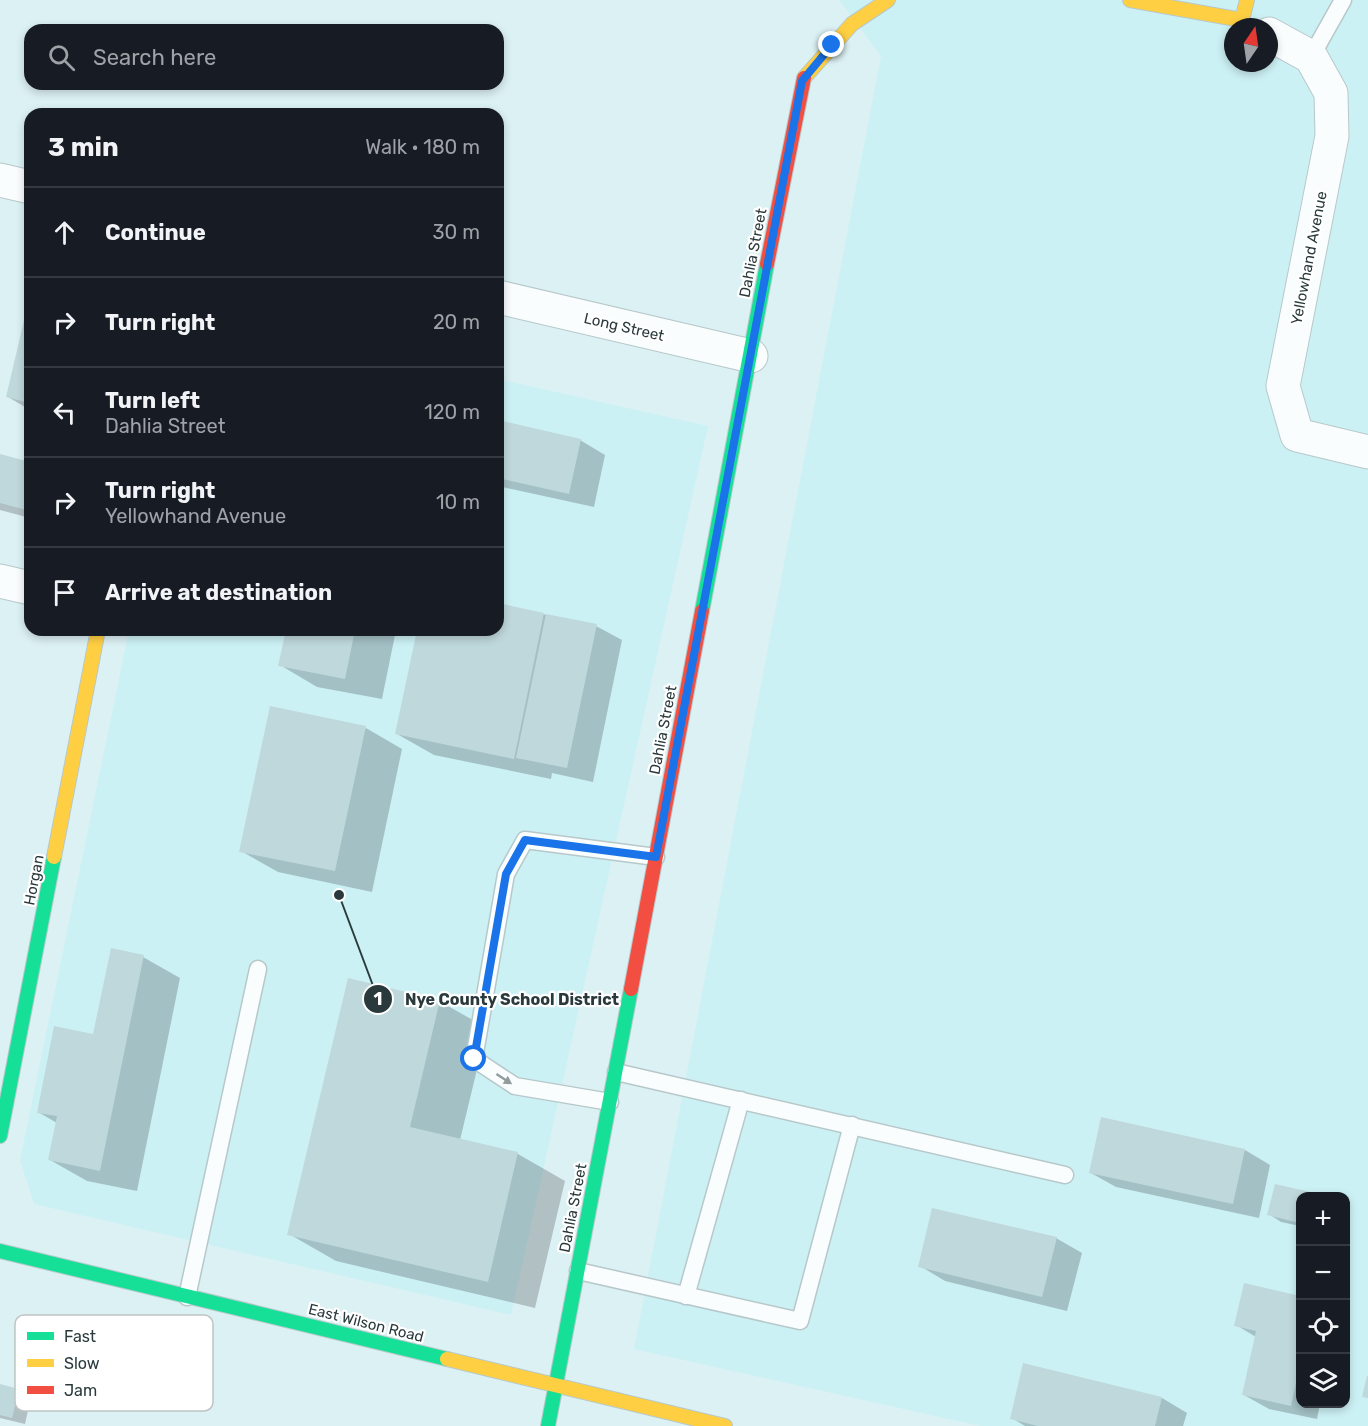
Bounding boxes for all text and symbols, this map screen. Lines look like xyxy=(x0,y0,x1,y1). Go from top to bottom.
north arrow xyxy=(1224,18,1278,72)
search box xyxy=(24,24,504,90)
route end xyxy=(818,31,844,57)
icon: search xyxy=(45,41,78,74)
text: Search here xyxy=(93,44,216,71)
text: 3 min xyxy=(48,132,119,163)
text: Walk · 180 m xyxy=(365,135,480,159)
street label: Yellowhand Avenue xyxy=(1287,190,1331,326)
street label: Dahlia Street xyxy=(736,207,770,299)
icon: ahead xyxy=(48,216,81,249)
text: Continue xyxy=(105,219,206,246)
text: 30 m xyxy=(433,220,480,244)
icon: right xyxy=(48,306,81,339)
text: Turn right xyxy=(105,309,215,336)
street label: Long Street xyxy=(582,309,666,345)
text: 20 m xyxy=(433,310,480,334)
text: Turn left xyxy=(105,387,200,414)
icon: left xyxy=(48,396,81,429)
text: 120 m xyxy=(424,400,480,424)
text: Dahlia Street xyxy=(105,414,225,438)
text: Turn right xyxy=(105,477,215,504)
icon: right xyxy=(48,486,81,519)
text: 10 m xyxy=(436,490,480,514)
text: Yellowhand Avenue xyxy=(105,504,286,528)
icon: arrive xyxy=(48,576,81,609)
text: Arrive at destination xyxy=(105,579,332,606)
street label: Dahlia Street xyxy=(646,684,680,776)
street label: Horgan xyxy=(20,853,48,907)
callout: Nye County School District xyxy=(363,982,632,1016)
text: 1 xyxy=(374,988,382,1010)
text: Nye County School District xyxy=(405,990,620,1009)
route start xyxy=(460,1045,486,1071)
one-way arrow xyxy=(496,1073,512,1085)
street label: Dahlia Street xyxy=(556,1162,590,1254)
map controls xyxy=(1296,1192,1350,1408)
button: + xyxy=(1296,1192,1350,1246)
button: − xyxy=(1296,1246,1350,1300)
street label: East Wilson Road xyxy=(306,1300,426,1346)
button: locate xyxy=(1296,1300,1350,1354)
legend xyxy=(15,1315,213,1411)
text: Fast xyxy=(64,1327,96,1346)
text: Slow xyxy=(64,1354,100,1373)
button: layers xyxy=(1296,1354,1350,1408)
text: Jam xyxy=(64,1381,97,1400)

